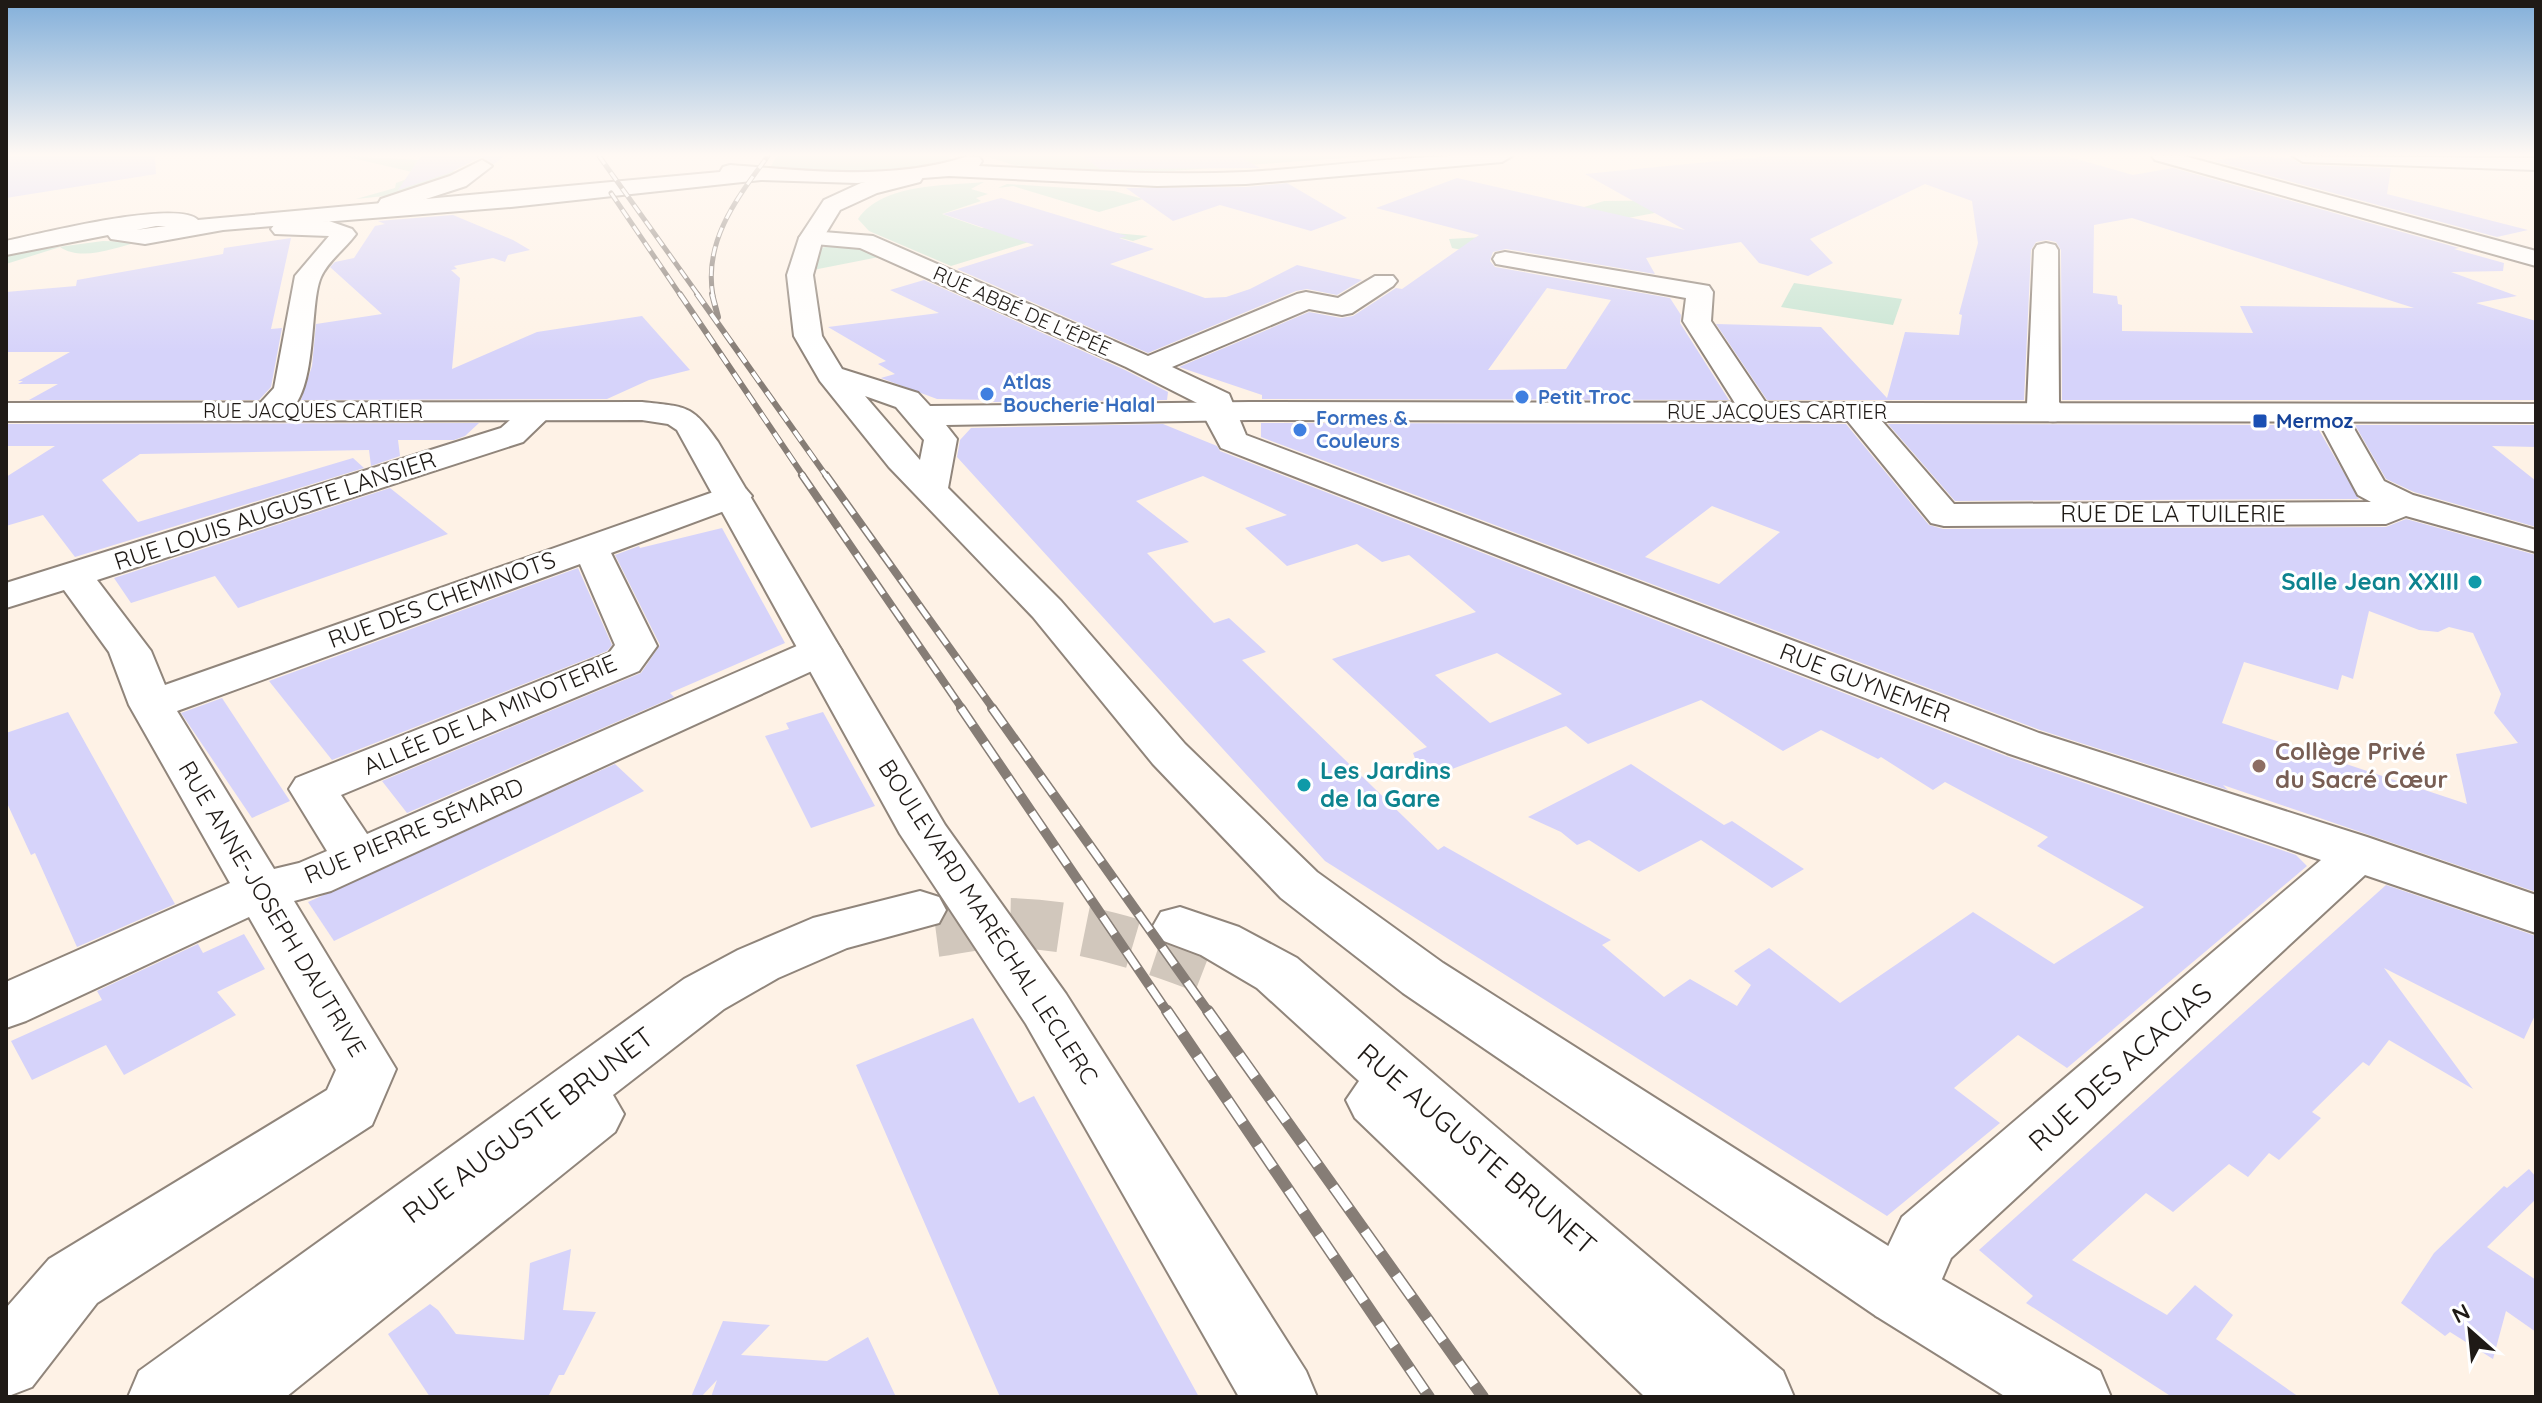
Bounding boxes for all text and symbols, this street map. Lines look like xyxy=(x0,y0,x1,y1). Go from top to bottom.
street label: RUE ABBÉ DE L'ÉPÉE xyxy=(929,260,1115,361)
place label: Atlas Boucherie Halal xyxy=(1003,369,1155,417)
place label: Petit Troc xyxy=(1538,384,1631,409)
marker: Atlas Boucherie Halal xyxy=(978,385,996,403)
marker: Petit Troc xyxy=(1513,388,1531,406)
street label: RUE JACQUES CARTIER xyxy=(203,398,423,423)
street label: RUE JACQUES CARTIER xyxy=(1667,399,1887,424)
place label: Formes & Couleurs xyxy=(1316,405,1408,453)
place label: Mermoz xyxy=(2276,408,2354,433)
marker: Mermoz xyxy=(2251,412,2269,430)
marker: Formes & Couleurs xyxy=(1291,421,1309,439)
street label: RUE LOUIS AUGUSTE LANSIER xyxy=(110,444,439,576)
street label: RUE DE LA TUILERIE xyxy=(2060,498,2286,528)
street label: RUE DES CHEMINOTS xyxy=(324,544,560,654)
place label: Salle Jean XXIII xyxy=(2281,566,2459,596)
marker: Salle Jean XXIII xyxy=(2466,573,2484,591)
street label: RUE GUYNEMER xyxy=(1776,636,1955,728)
street label: ALLÉE DE LA MINOTERIE xyxy=(358,647,621,781)
place label: Collège Privé du Sacré Cœur xyxy=(2275,736,2448,794)
street label: BOULEVARD MARÉCHAL LECLERC xyxy=(873,754,1105,1089)
street label: RUE ANNE-JOSEPH DAUTRIVE xyxy=(172,755,373,1062)
place label: Les Jardins de la Gare xyxy=(1320,755,1451,813)
marker: Collège Privé du Sacré Cœur xyxy=(2250,757,2268,775)
street label: RUE PIERRE SÉMARD xyxy=(299,770,528,890)
marker: Les Jardins de la Gare xyxy=(1295,776,1313,794)
street label: RUE DES ACACIAS xyxy=(2021,975,2219,1158)
street label: RUE AUGUSTE BRUNET xyxy=(395,1019,660,1230)
street label: RUE AUGUSTE BRUNET xyxy=(1351,1035,1604,1262)
north arrow xyxy=(2430,1291,2510,1371)
text: N xyxy=(2447,1297,2474,1329)

